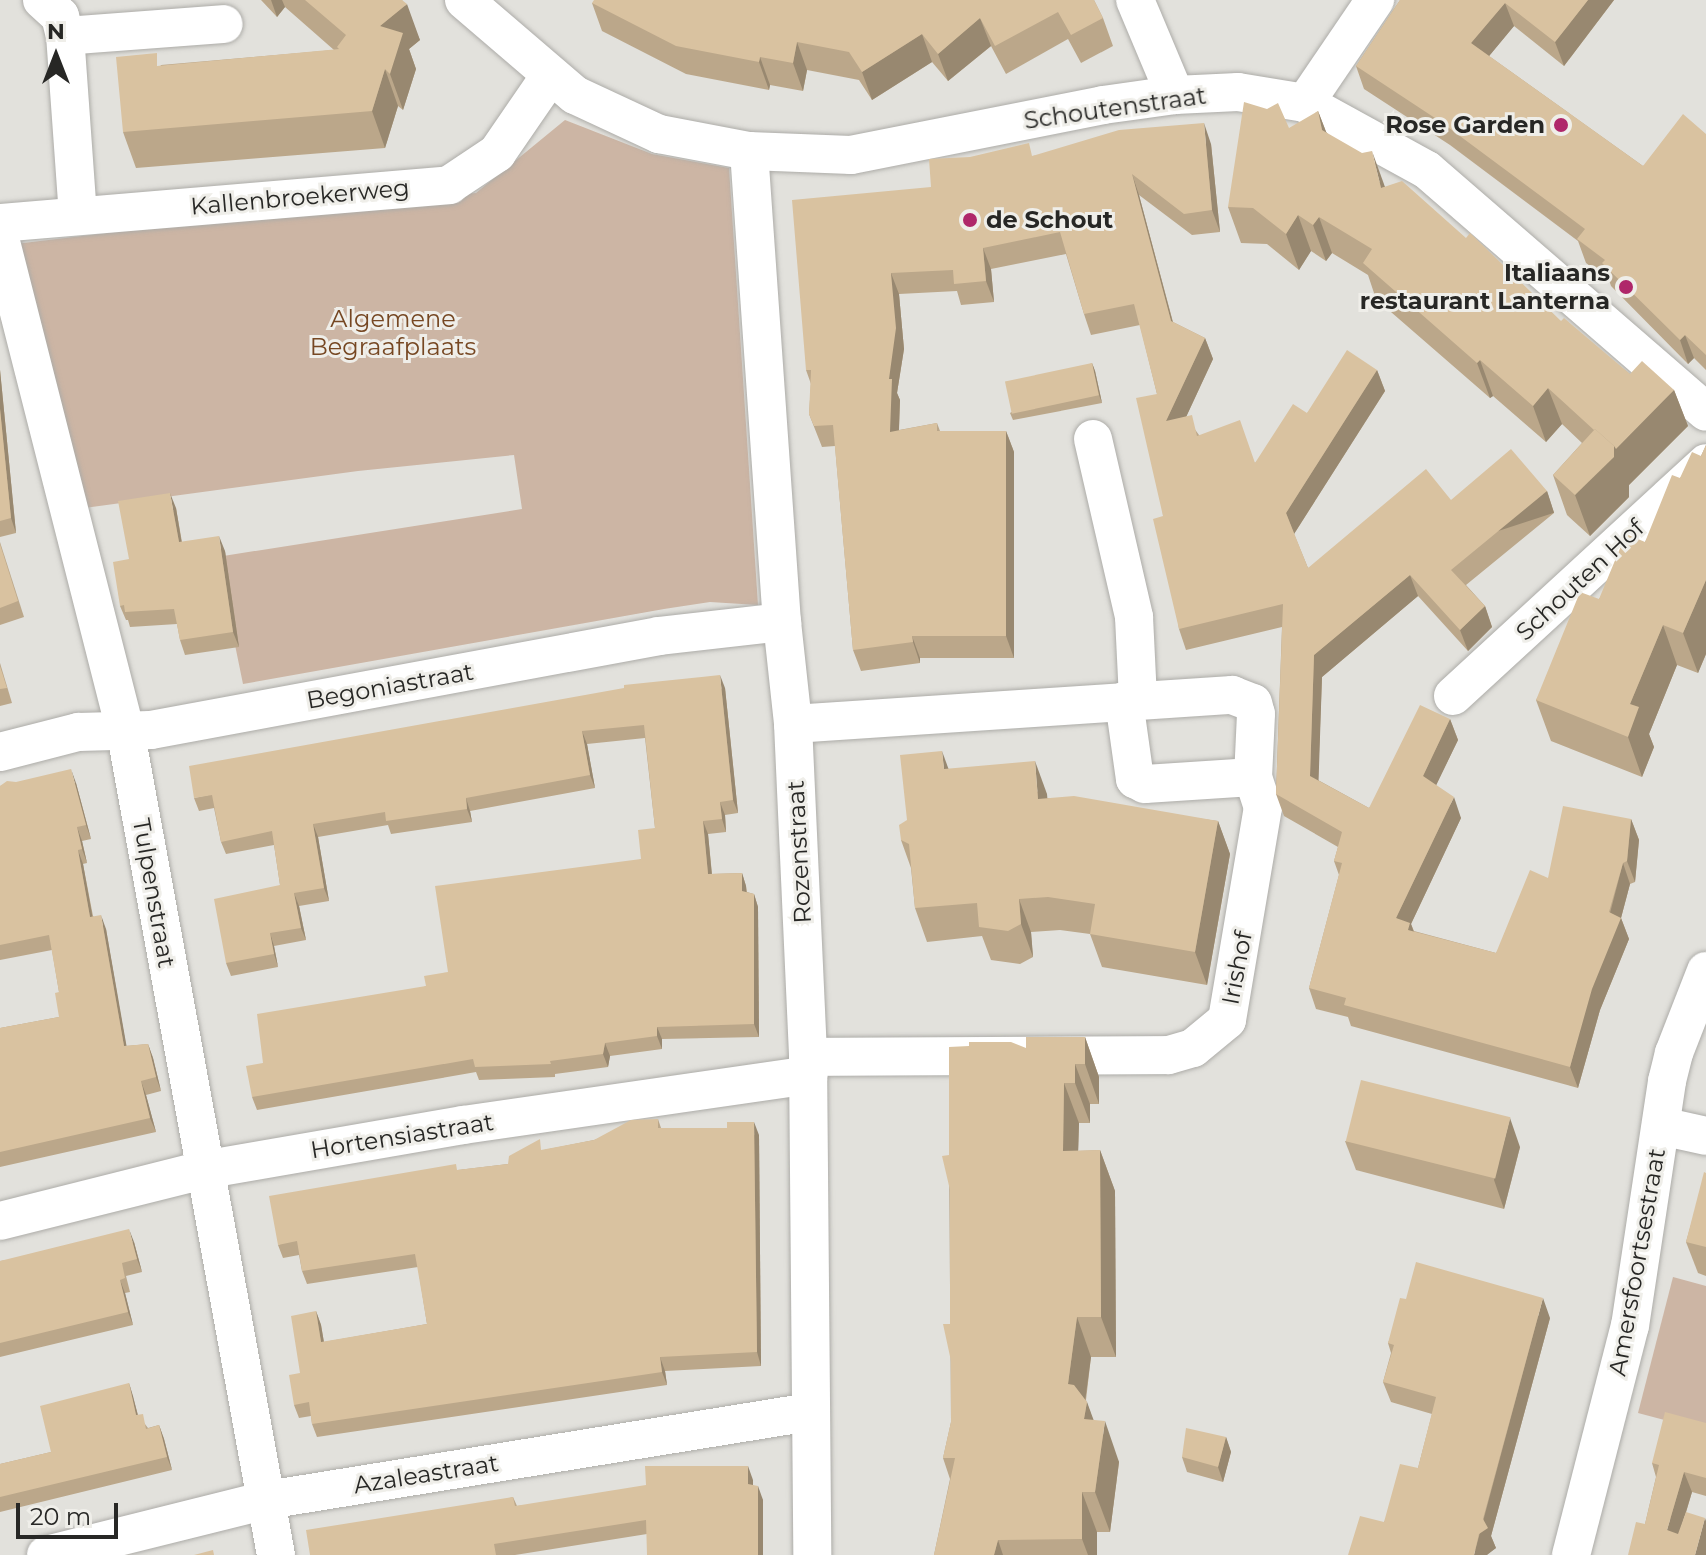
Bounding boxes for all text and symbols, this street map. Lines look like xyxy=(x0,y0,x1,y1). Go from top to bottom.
north arrow xyxy=(16,16,96,96)
text: N xyxy=(47,18,65,45)
street label: Schoutenstraat xyxy=(1022,81,1208,135)
place label: Rose Garden xyxy=(1385,111,1545,139)
marker: Rose Garden xyxy=(1552,116,1570,134)
street label: Kallenbroekerweg xyxy=(189,173,411,221)
place label: de Schout xyxy=(986,206,1113,234)
marker: de Schout xyxy=(961,211,979,229)
place label: Italiaans restaurant Lanterna xyxy=(1360,259,1610,315)
marker: Italiaans restaurant Lanterna xyxy=(1617,278,1635,296)
park label: Algemene Begraafplaats xyxy=(310,305,476,361)
street label: Schouten Hof xyxy=(1510,513,1650,647)
street label: Begoniastraat xyxy=(304,657,476,715)
street label: Rozenstraat xyxy=(781,780,817,924)
street label: Tulpenstraat xyxy=(127,816,181,970)
street label: Irishof xyxy=(1216,929,1258,1007)
street label: Hortensiastraat xyxy=(308,1107,496,1165)
street label: Amersfoortsestraat xyxy=(1603,1146,1671,1378)
street label: Azaleastraat xyxy=(351,1448,501,1500)
scale bar xyxy=(20,1487,122,1537)
text: 20 m xyxy=(30,1502,91,1531)

